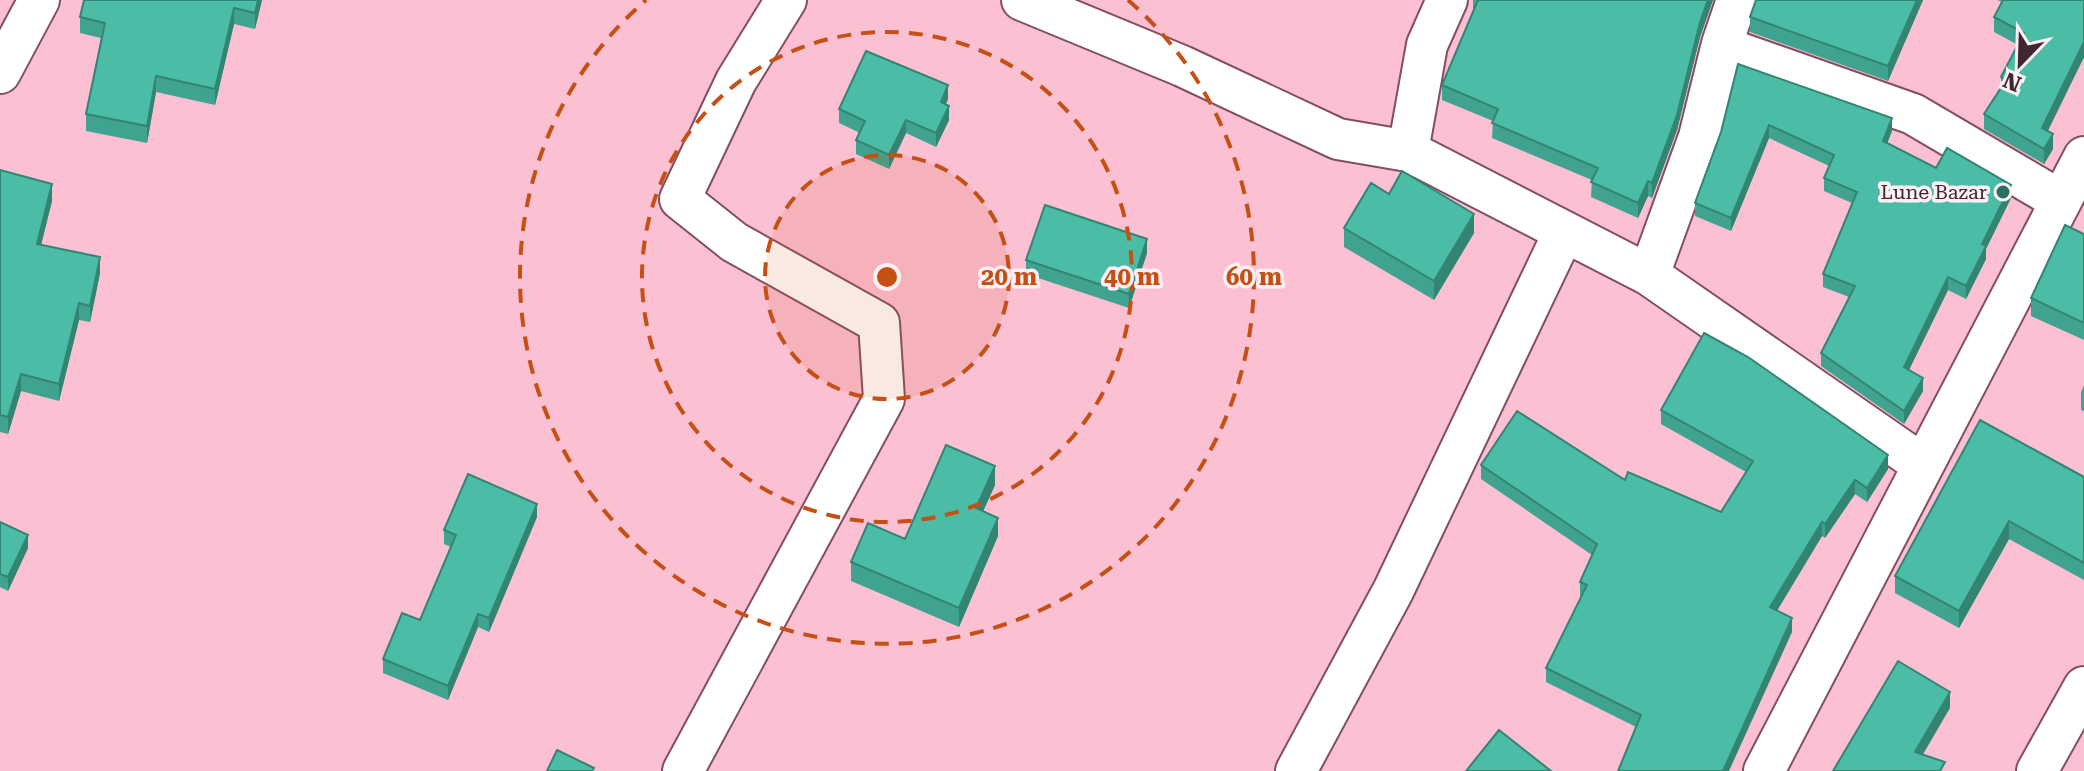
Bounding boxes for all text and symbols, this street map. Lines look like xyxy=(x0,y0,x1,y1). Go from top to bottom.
north arrow xyxy=(1980,24,2060,104)
text: N xyxy=(2000,67,2025,97)
place label: Lune Bazar xyxy=(1881,180,1987,204)
marker: Lune Bazar xyxy=(1994,183,2012,201)
centre of rings xyxy=(873,263,901,291)
text: 20 m xyxy=(981,263,1037,291)
text: 40 m xyxy=(1104,263,1160,291)
text: 60 m xyxy=(1226,263,1282,291)

